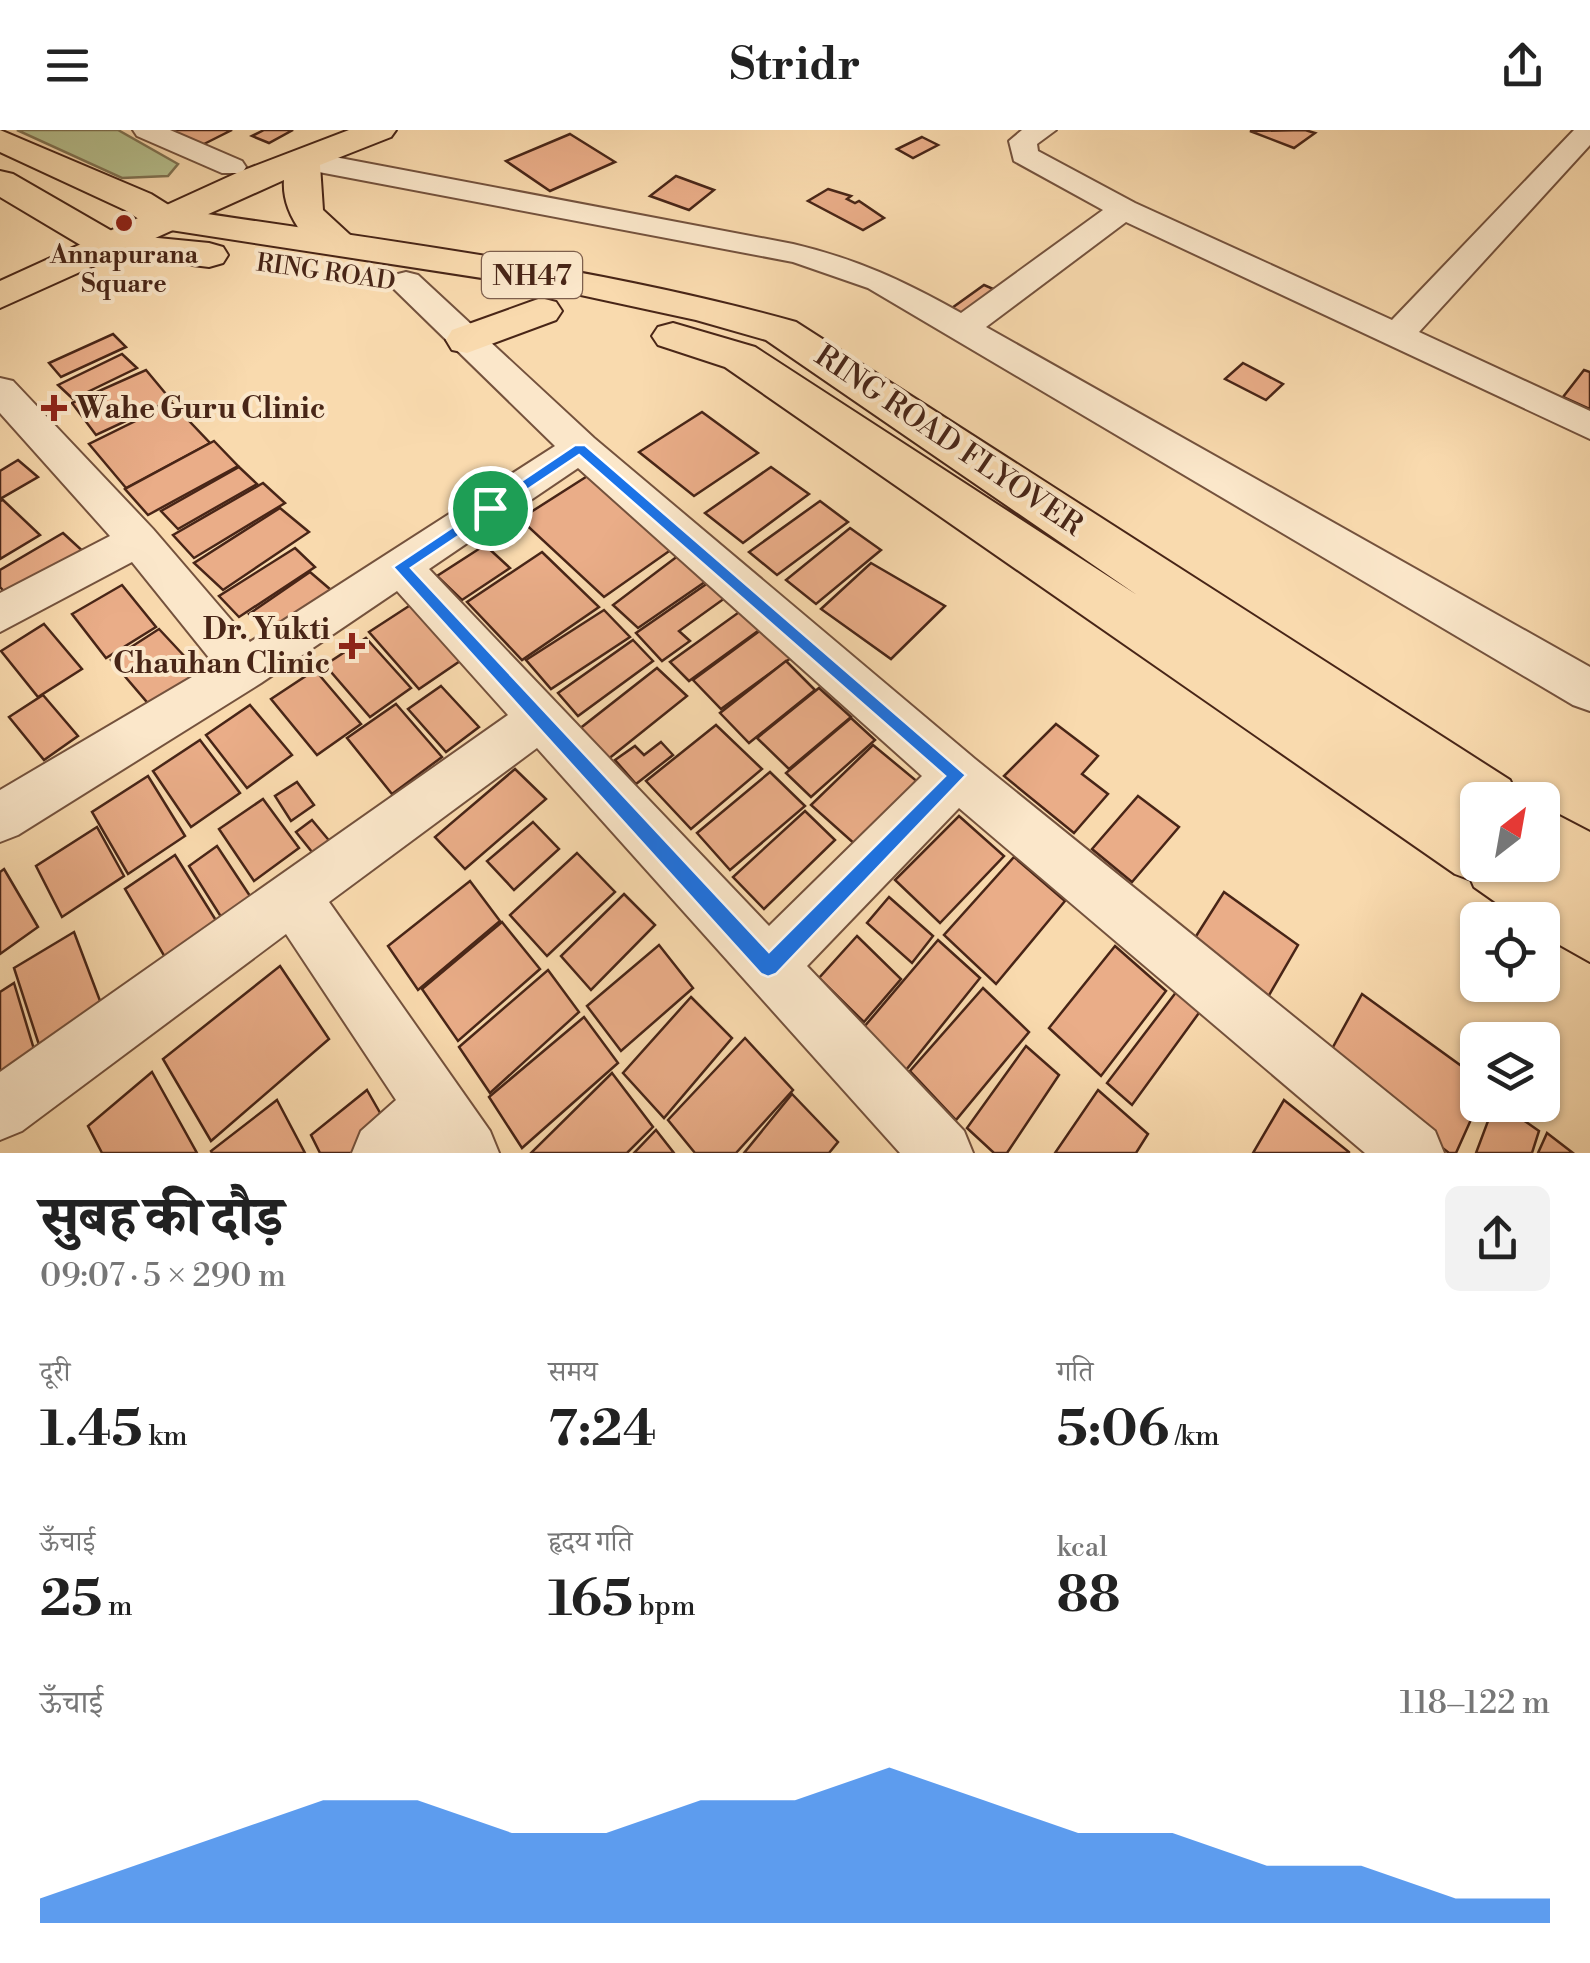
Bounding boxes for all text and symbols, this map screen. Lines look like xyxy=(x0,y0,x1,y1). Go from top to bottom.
text: Stridr xyxy=(729,37,861,94)
icon: menu xyxy=(40,38,95,93)
icon: share xyxy=(1495,38,1550,93)
marker: Annapurana Square xyxy=(113,212,135,234)
place label: Annapurana Square xyxy=(49,240,199,300)
street label: RING ROAD xyxy=(254,247,397,298)
road number: NH47 xyxy=(482,252,582,298)
street label: RING ROAD FLYOVER xyxy=(807,337,1091,545)
place label: Wahe Guru Clinic xyxy=(75,390,325,428)
marker: Wahe Guru Clinic xyxy=(41,395,67,421)
pin xyxy=(448,466,533,551)
icon: arrive xyxy=(463,481,518,536)
place label: Dr. Yukti Chauhan Clinic xyxy=(113,611,330,683)
marker: Dr. Yukti Chauhan Clinic xyxy=(339,633,365,659)
north arrow xyxy=(1460,782,1560,882)
map controls xyxy=(1460,782,1560,1122)
button: locate xyxy=(1460,902,1560,1002)
button: layers xyxy=(1460,1022,1560,1122)
text: सुबह की दौड़ xyxy=(40,1184,283,1253)
button: share xyxy=(1445,1186,1550,1291)
text: 09:07 · 5 × 290 m xyxy=(40,1256,286,1296)
text: दूरी xyxy=(40,1355,70,1390)
text: समय xyxy=(548,1355,598,1390)
text: गति xyxy=(1057,1355,1093,1390)
text: 1.45 xyxy=(40,1399,143,1461)
text: 7:24 xyxy=(548,1399,656,1461)
text: 5:06 xyxy=(1057,1399,1169,1461)
text: km xyxy=(143,1419,188,1454)
text: /km xyxy=(1169,1419,1219,1454)
text: ऊँचाई xyxy=(40,1525,95,1560)
text: हृदय गति xyxy=(548,1525,633,1560)
text: kcal xyxy=(1057,1530,1107,1565)
text: 88 xyxy=(1057,1565,1120,1627)
text: 25 xyxy=(40,1569,102,1631)
text: 165 xyxy=(548,1569,633,1631)
text: m xyxy=(102,1589,133,1624)
text: bpm xyxy=(633,1589,695,1624)
text: ऊँचाई xyxy=(40,1683,103,1723)
text: 118–122 m xyxy=(1400,1683,1550,1723)

